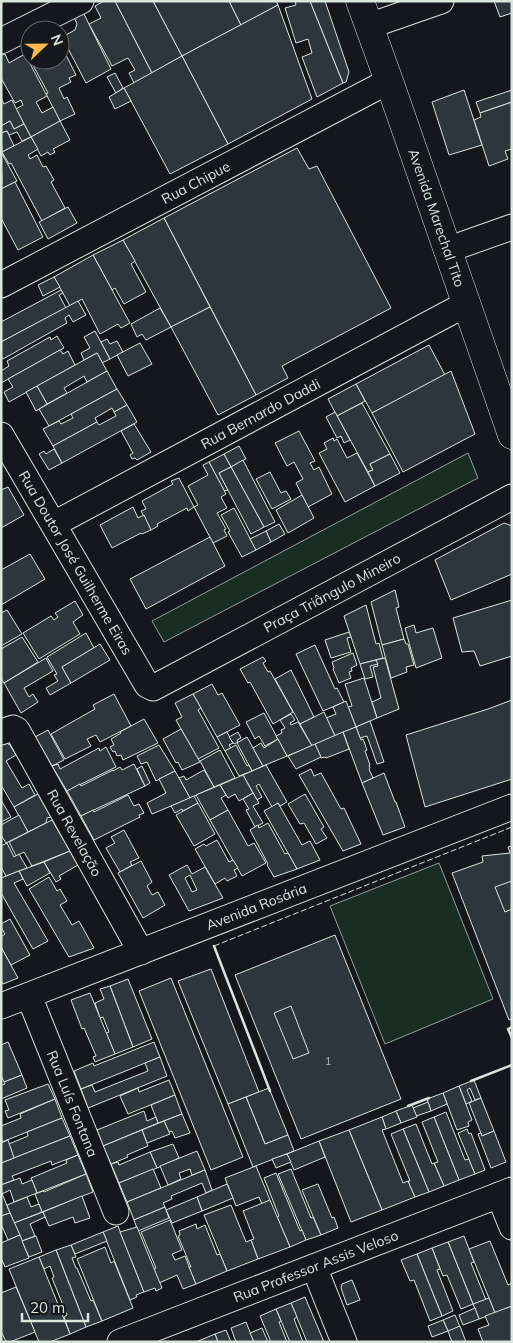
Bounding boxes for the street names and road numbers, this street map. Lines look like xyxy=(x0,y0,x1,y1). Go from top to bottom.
street label: Avenida Marechal Tito xyxy=(404,146,469,289)
street label: Rua Chipue xyxy=(158,157,233,208)
street label: Rua Bernardo Daddi xyxy=(198,375,323,453)
street label: Rua Doutor José Guilherme Eiras xyxy=(15,467,136,658)
street label: Praça Triângulo Mineiro xyxy=(260,549,404,637)
street label: Rua Revelação xyxy=(43,786,106,880)
street label: Avenida Rosária xyxy=(203,879,309,934)
street label: Rua Luís Fontana xyxy=(43,1048,102,1159)
street label: Rua Professor Assis Veloso xyxy=(231,1226,401,1306)

